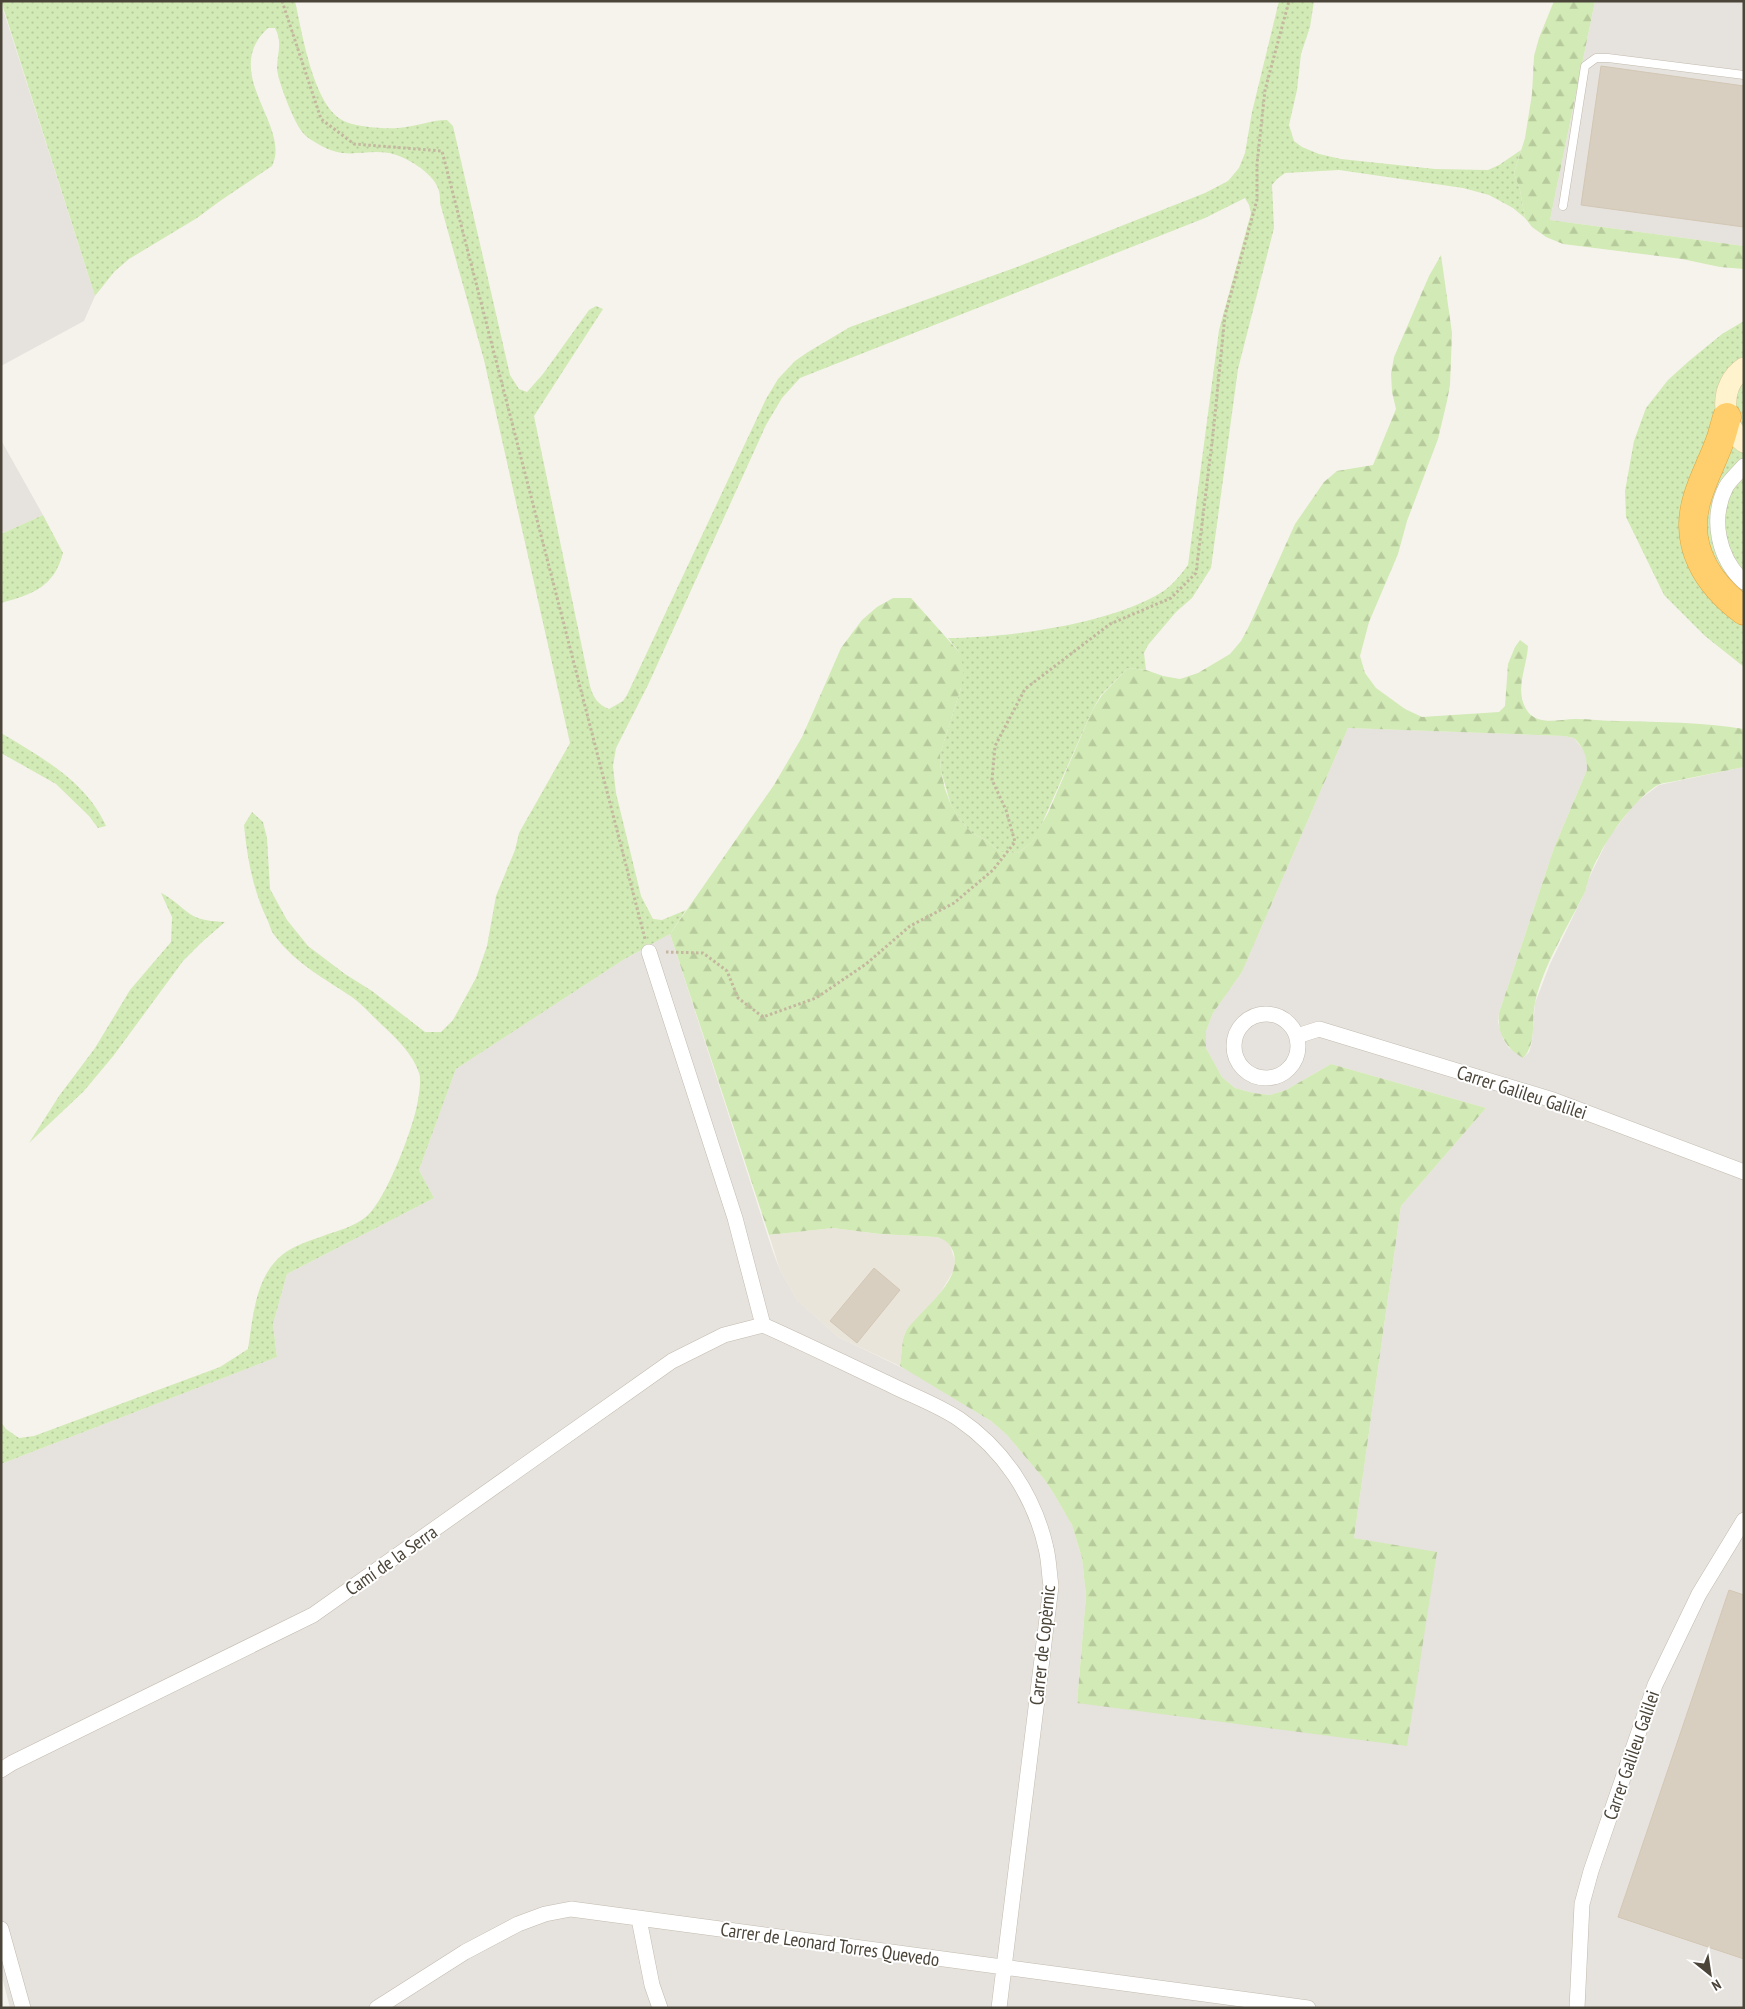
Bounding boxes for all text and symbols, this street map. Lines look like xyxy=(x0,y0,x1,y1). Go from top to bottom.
street label: Carrer Galileu Galilei xyxy=(1454,1060,1590,1124)
street label: Camí de la Serra xyxy=(340,1520,442,1600)
street label: Carrer de Copèrnic xyxy=(1024,1584,1060,1706)
street label: Carrer Galileu Galilei xyxy=(1598,1687,1664,1823)
street label: Carrer de Leonard Torres Quevedo xyxy=(719,1917,941,1971)
north arrow xyxy=(1685,1949,1735,1999)
text: N xyxy=(1709,1976,1724,1995)

